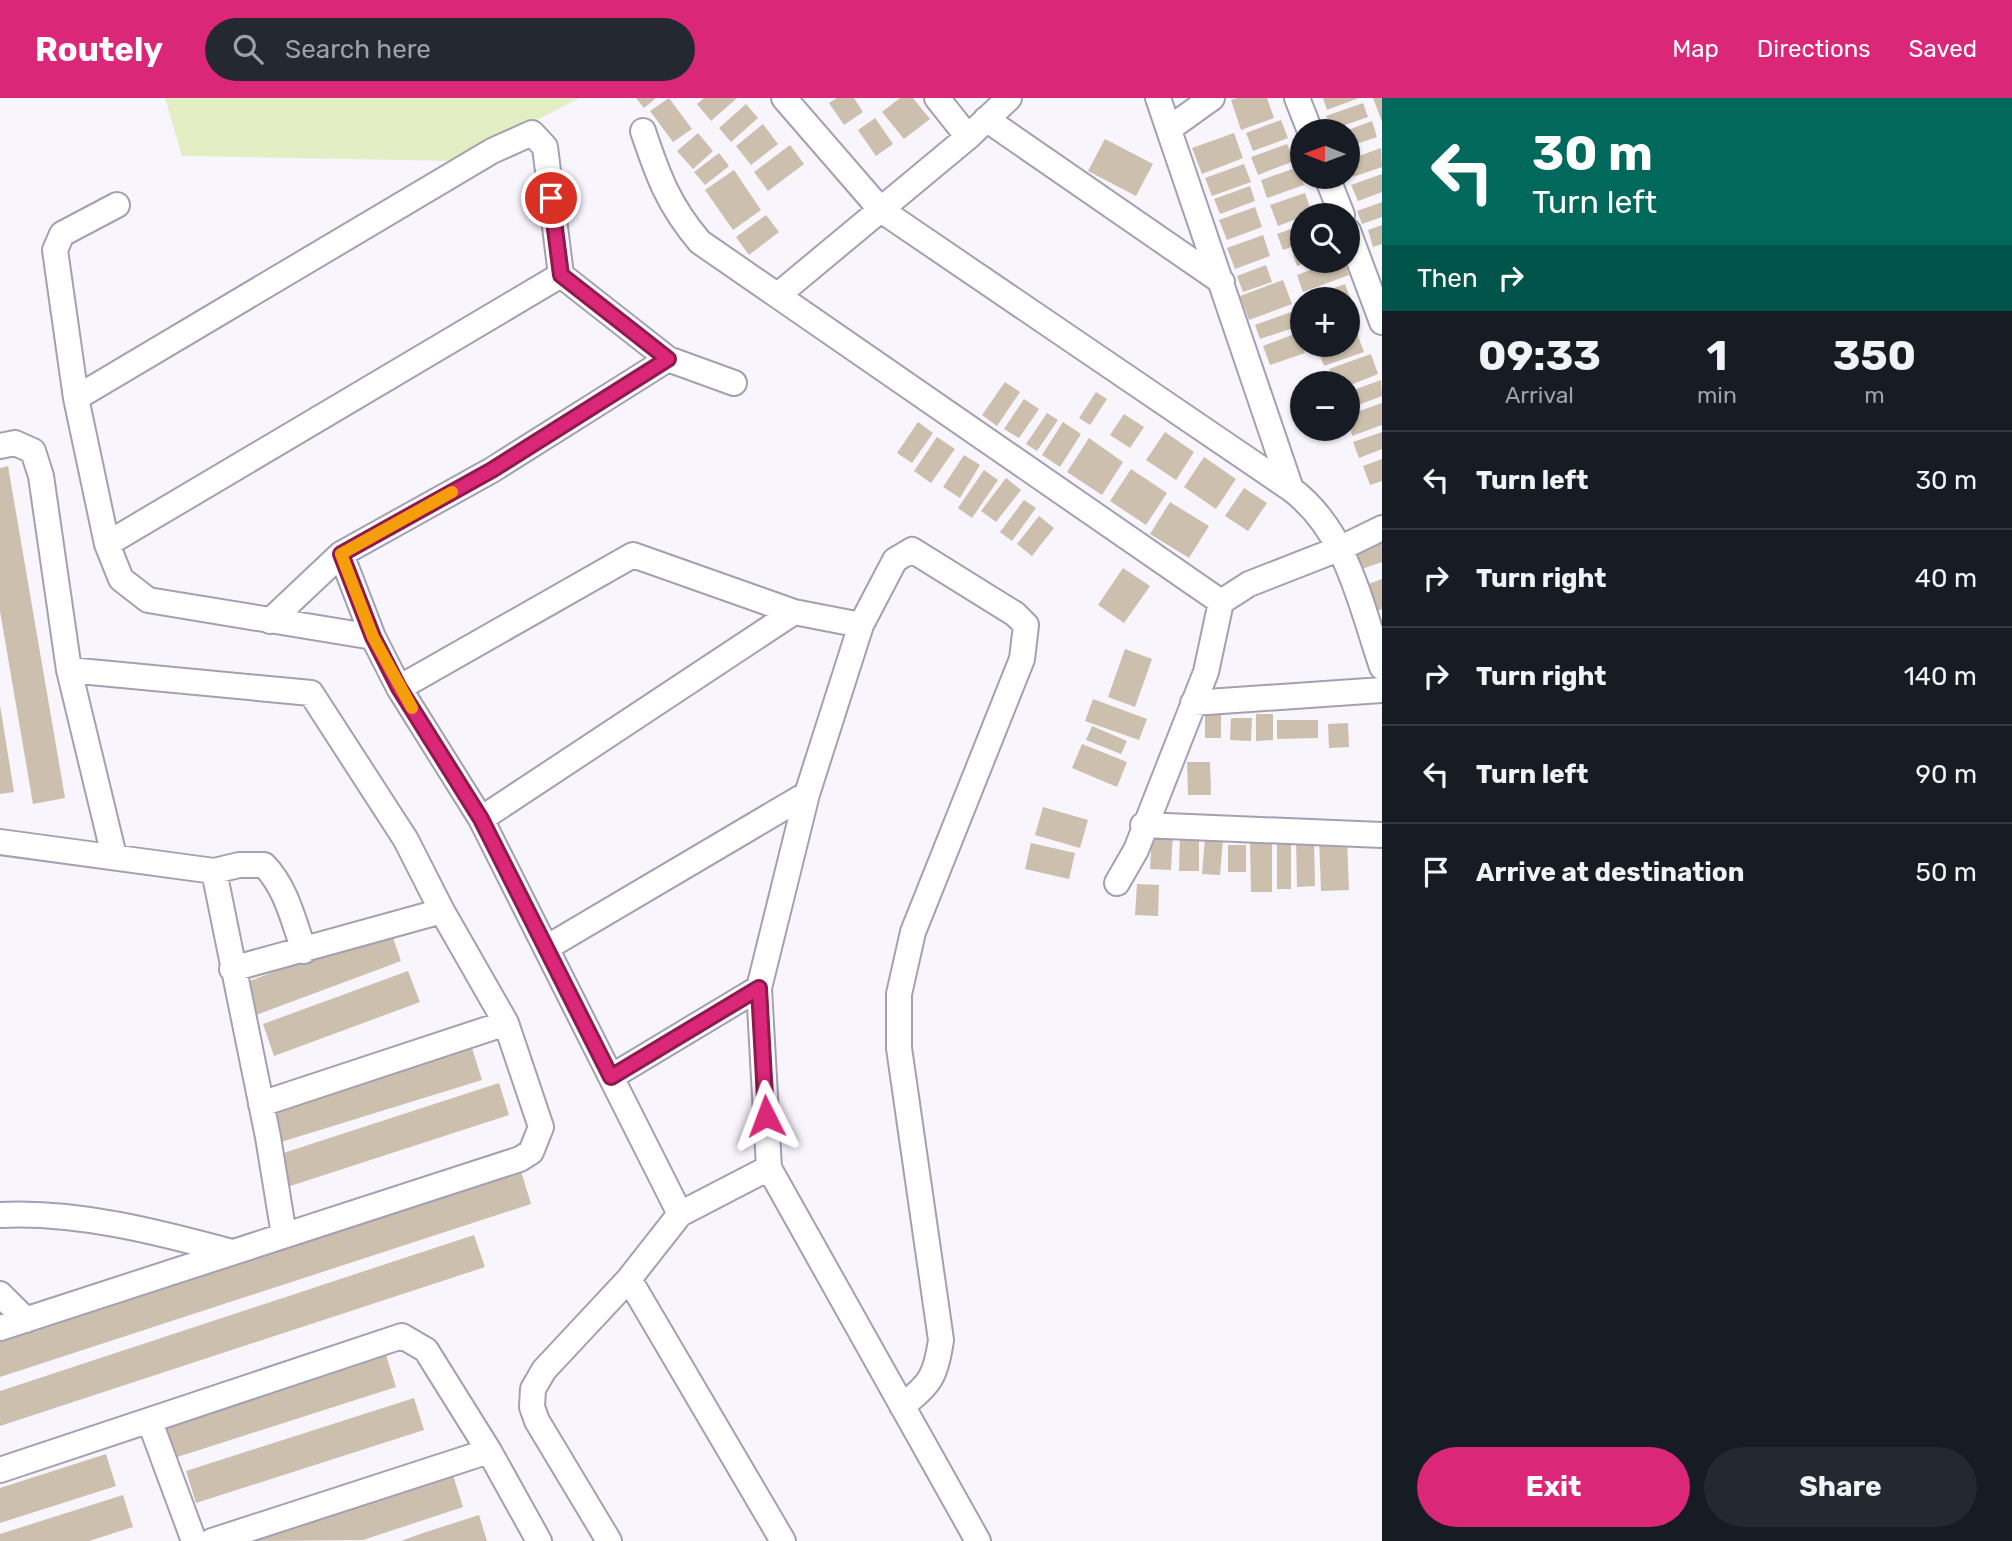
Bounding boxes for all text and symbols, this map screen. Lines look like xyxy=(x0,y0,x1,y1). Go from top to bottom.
search box xyxy=(205,18,695,81)
text: Routely xyxy=(35,30,163,69)
icon: search xyxy=(229,30,267,68)
text: Search here xyxy=(285,34,431,65)
text: Map xyxy=(1672,35,1719,63)
text: Directions xyxy=(1757,35,1870,63)
text: Saved xyxy=(1908,35,1977,63)
north arrow xyxy=(1290,119,1360,189)
map controls xyxy=(1290,119,1360,441)
text: 30 m xyxy=(1532,124,1653,182)
icon: left xyxy=(1417,126,1508,217)
pin xyxy=(521,168,581,228)
icon: arrive xyxy=(532,179,570,217)
text: Turn left xyxy=(1532,183,1657,221)
button: search xyxy=(1290,203,1360,273)
icon: right xyxy=(1492,259,1530,297)
text: Then xyxy=(1417,263,1478,294)
button: + xyxy=(1290,287,1360,357)
text: 09:33 xyxy=(1478,331,1601,381)
text: 1 xyxy=(1706,331,1727,381)
text: 350 xyxy=(1833,331,1916,381)
button: − xyxy=(1290,371,1360,441)
text: Arrival xyxy=(1505,381,1574,409)
text: min xyxy=(1697,381,1737,409)
text: m xyxy=(1864,381,1885,409)
icon: left xyxy=(1417,461,1455,499)
text: Turn left xyxy=(1476,465,1588,496)
text: 30 m xyxy=(1915,465,1977,496)
icon: right xyxy=(1417,559,1455,597)
text: Turn right xyxy=(1476,563,1606,594)
text: 40 m xyxy=(1915,563,1977,594)
icon: right xyxy=(1417,657,1455,695)
text: Turn right xyxy=(1476,661,1606,692)
text: 140 m xyxy=(1904,661,1977,692)
icon: left xyxy=(1417,755,1455,793)
text: Turn left xyxy=(1476,759,1588,790)
text: 90 m xyxy=(1916,759,1977,790)
icon: arrive xyxy=(1417,853,1455,891)
text: Arrive at destination xyxy=(1476,857,1744,888)
text: 50 m xyxy=(1916,857,1977,888)
position arrow xyxy=(729,1079,803,1153)
button: Exit xyxy=(1417,1447,1690,1527)
button: Share xyxy=(1704,1447,1977,1527)

